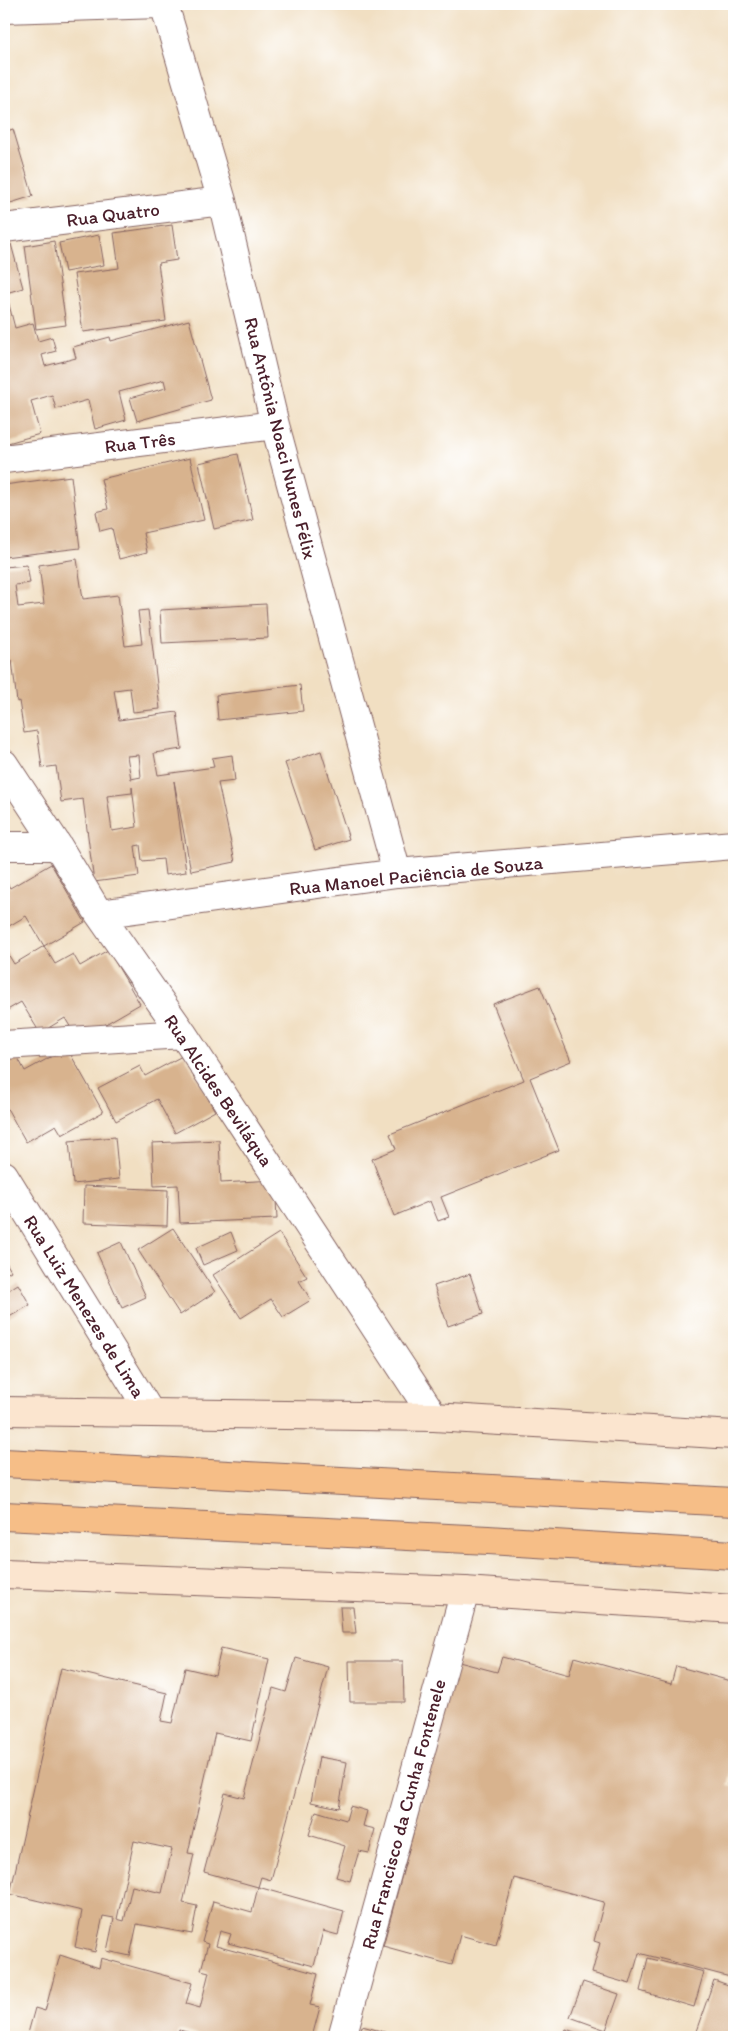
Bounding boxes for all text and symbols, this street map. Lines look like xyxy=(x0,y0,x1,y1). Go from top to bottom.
street label: Rua Quatro xyxy=(65,197,161,232)
street label: Rua Antônia Noaci Nunes Félix xyxy=(239,315,322,561)
street label: Rua Três xyxy=(103,427,177,458)
street label: Rua Manoel Paciência de Souza xyxy=(288,851,544,900)
street label: Rua Alcides Beviláqua xyxy=(159,1010,278,1171)
street label: Rua Luiz Menezes de Lima xyxy=(19,1211,150,1402)
street label: Rua Francisco da Cunha Fontenele xyxy=(356,1676,451,1952)

